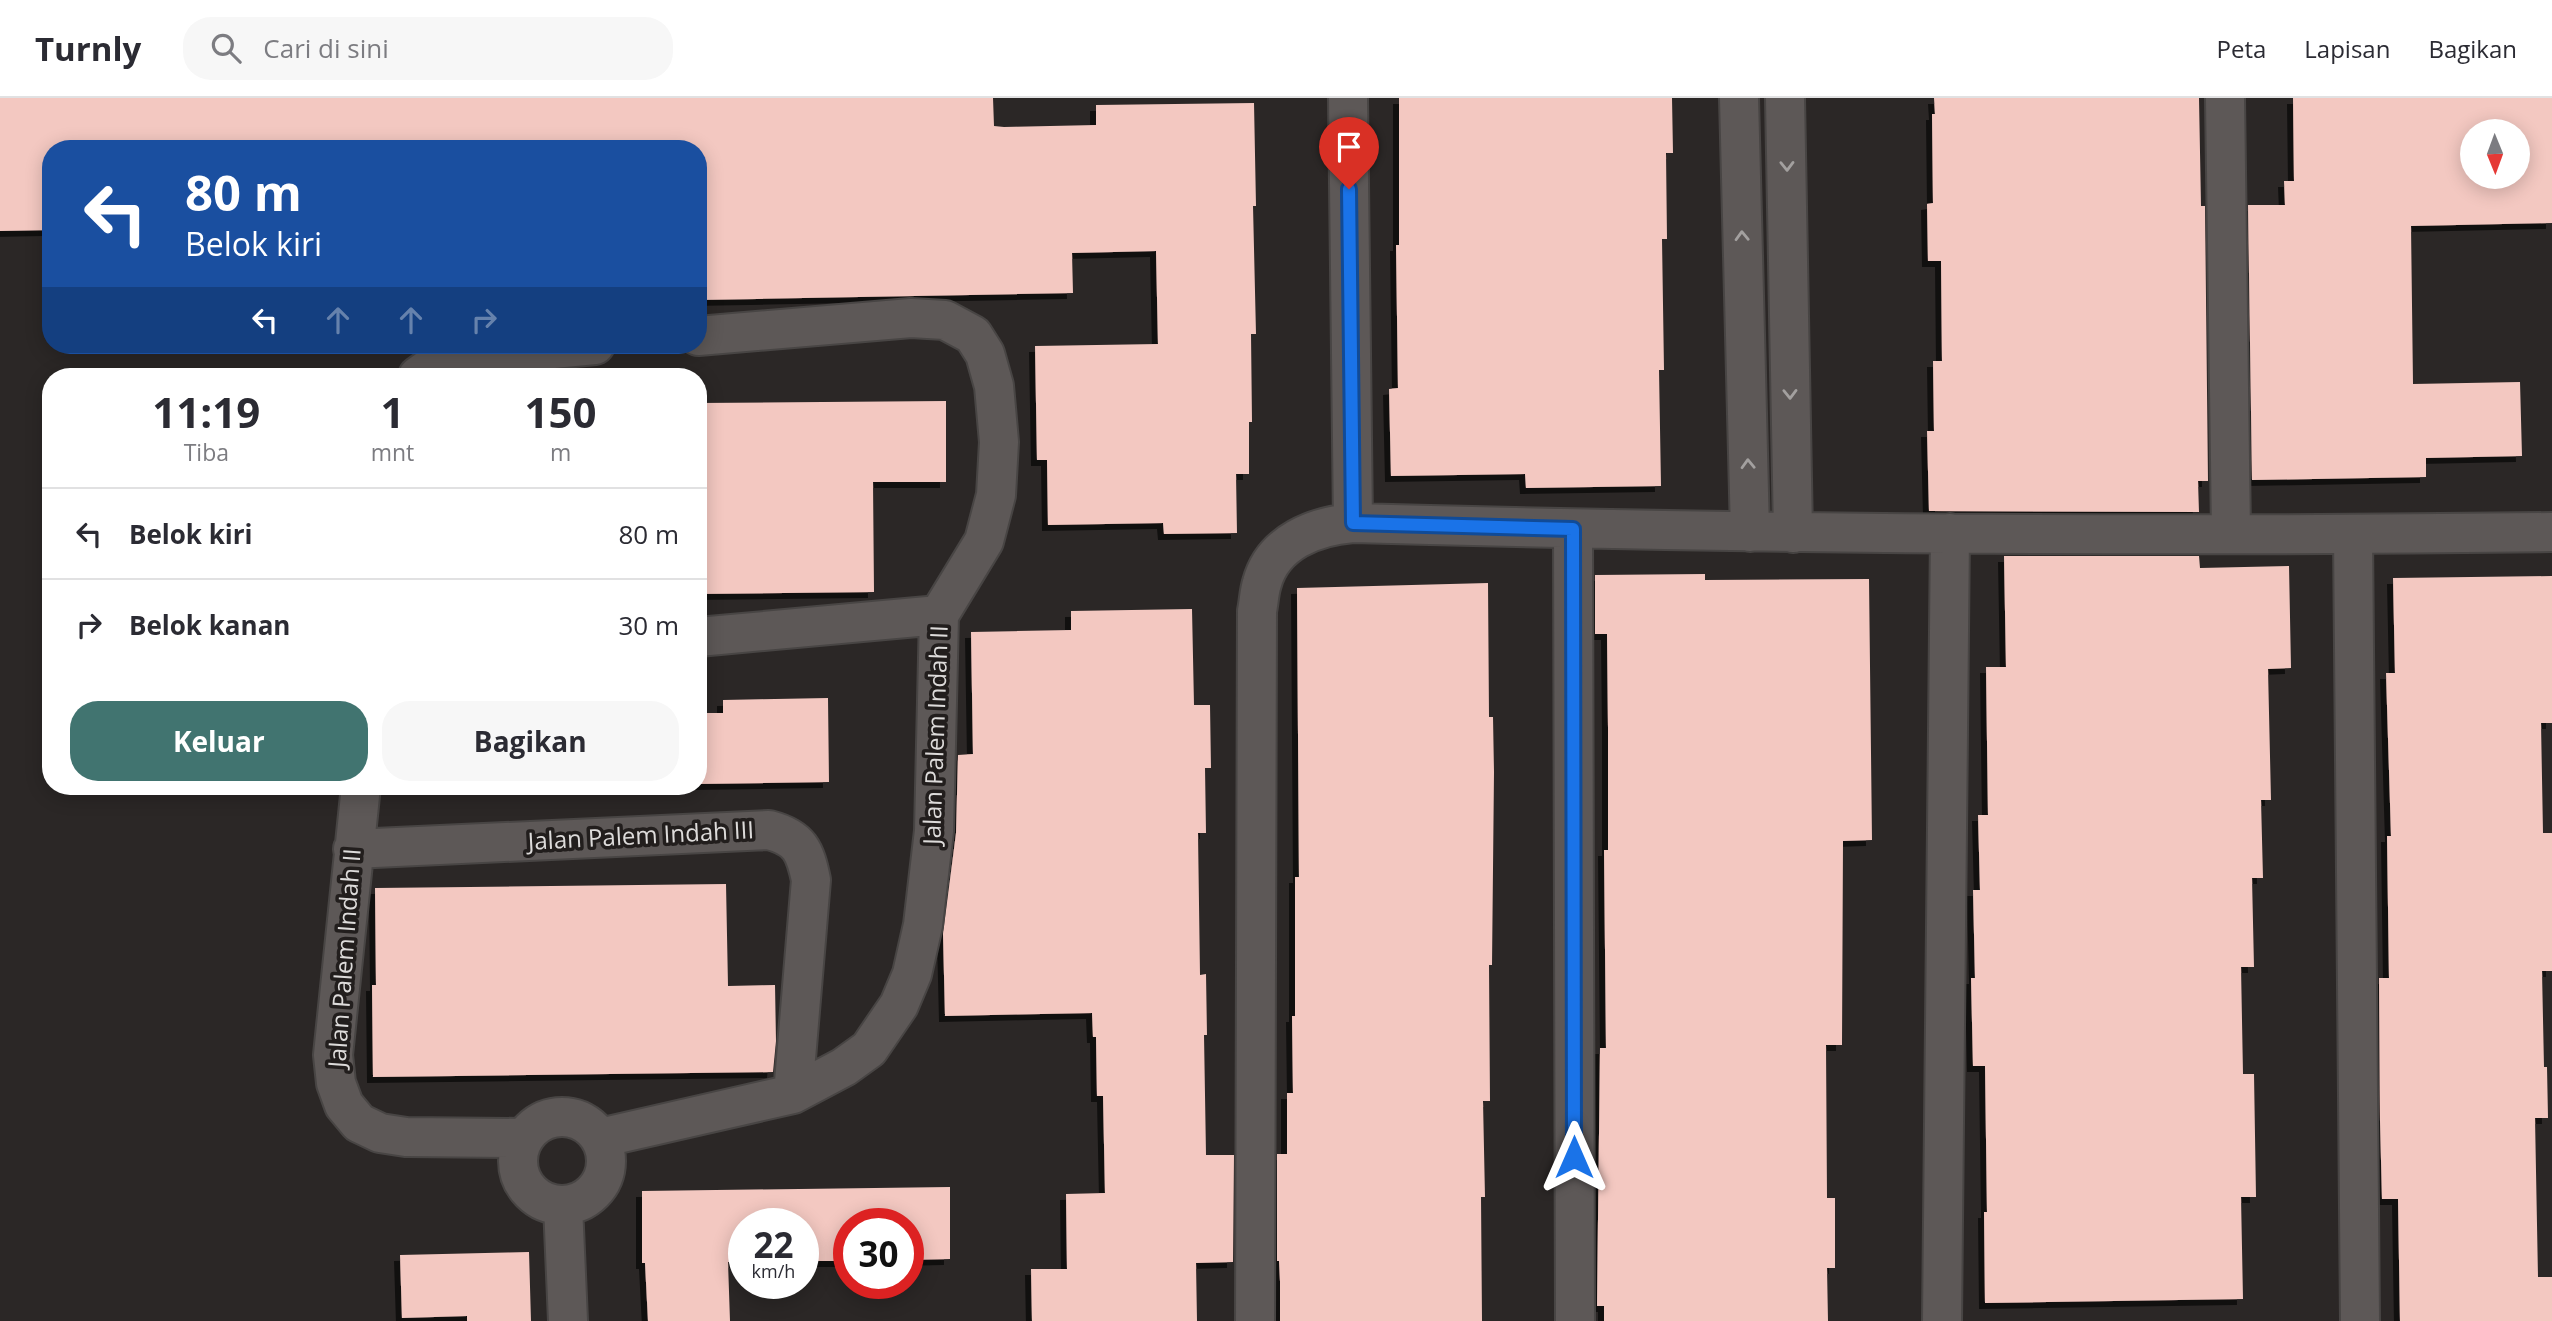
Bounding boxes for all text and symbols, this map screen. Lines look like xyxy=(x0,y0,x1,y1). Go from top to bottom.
search box xyxy=(183,17,673,80)
text: Turnly xyxy=(35,26,141,71)
icon: search xyxy=(207,29,245,67)
text: Cari di sini xyxy=(263,30,389,66)
text: Peta xyxy=(2216,32,2266,65)
text: Lapisan xyxy=(2304,32,2390,65)
text: Bagikan xyxy=(2428,32,2517,65)
pin xyxy=(1319,117,1379,189)
north arrow xyxy=(2460,119,2530,189)
map controls xyxy=(2460,119,2530,189)
icon: arrive xyxy=(1330,128,1368,166)
text: 80 m xyxy=(185,159,302,225)
one-way arrow xyxy=(1779,161,1794,172)
icon: left xyxy=(70,168,161,259)
text: Belok kiri xyxy=(185,222,322,265)
one-way arrow xyxy=(1735,230,1750,241)
icon: left xyxy=(246,301,284,339)
icon: ahead xyxy=(319,301,357,339)
icon: ahead xyxy=(392,301,430,339)
icon: right xyxy=(465,301,503,339)
text: 11:19 xyxy=(152,383,260,440)
text: 1 xyxy=(380,383,404,440)
text: 150 xyxy=(525,383,597,440)
one-way arrow xyxy=(1782,389,1798,399)
text: Tiba xyxy=(184,436,229,468)
text: mnt xyxy=(371,436,414,468)
text: m xyxy=(550,436,571,468)
one-way arrow xyxy=(1741,458,1756,469)
icon: left xyxy=(70,515,108,553)
text: Belok kiri xyxy=(129,516,253,552)
text: 80 m xyxy=(618,516,679,552)
icon: right xyxy=(70,606,108,644)
text: Belok kanan xyxy=(129,607,290,643)
text: 30 m xyxy=(618,607,679,643)
street label: Jalan Palem Indah II xyxy=(914,625,955,847)
button: Keluar xyxy=(70,701,368,781)
button: Bagikan xyxy=(382,701,679,781)
street label: Jalan Palem Indah III xyxy=(525,812,755,857)
street label: Jalan Palem Indah II xyxy=(319,847,368,1071)
position arrow xyxy=(1537,1120,1611,1194)
speed limit sign: 30 xyxy=(833,1208,924,1299)
text: 22 xyxy=(753,1221,794,1268)
text: km/h xyxy=(752,1259,795,1283)

